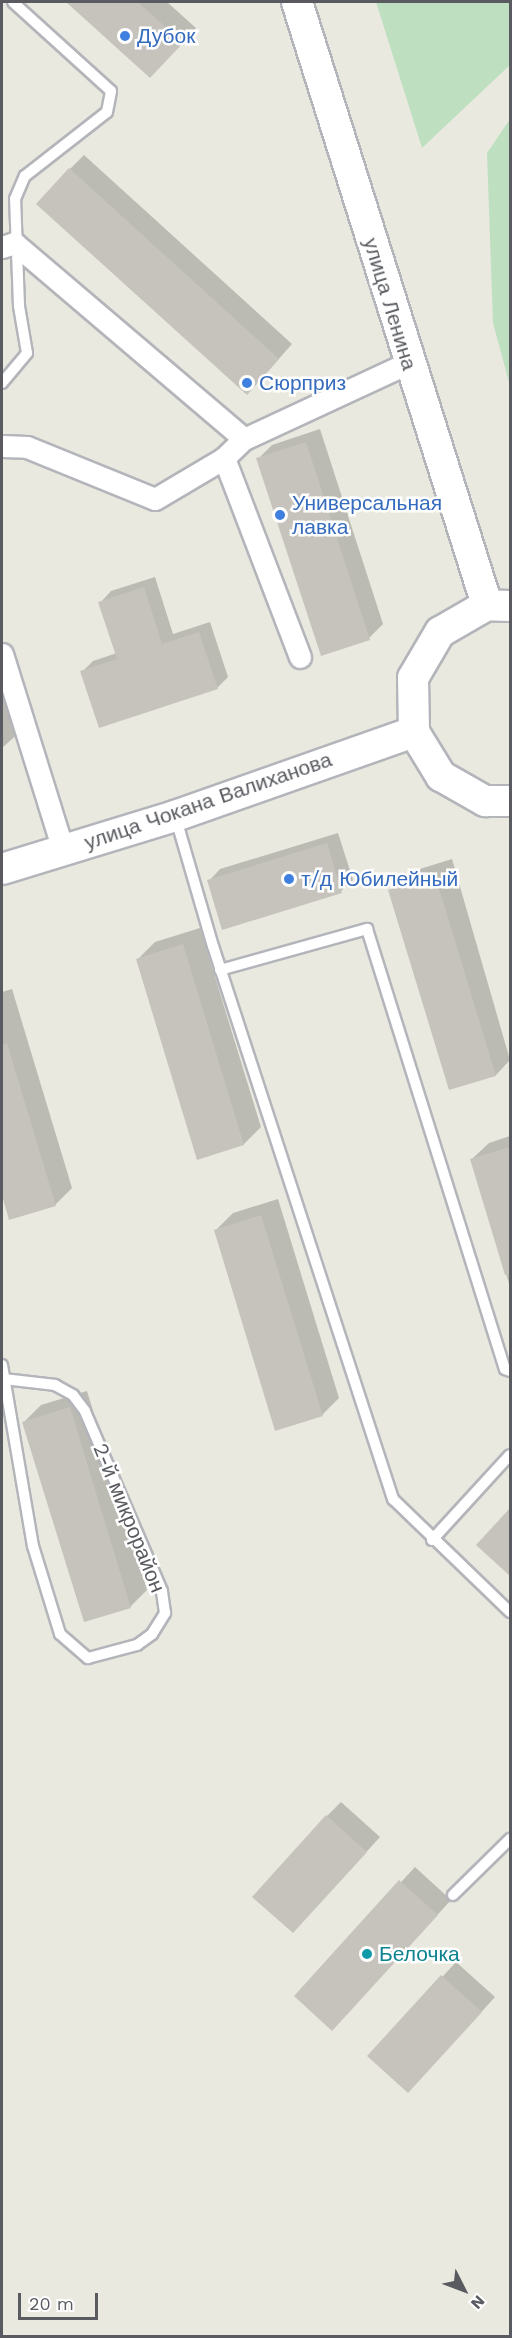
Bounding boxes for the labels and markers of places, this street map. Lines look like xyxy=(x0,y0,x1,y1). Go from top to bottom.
place label: Дубок xyxy=(137,23,195,49)
marker: Дубок xyxy=(118,29,132,43)
place label: Сюрприз xyxy=(259,370,346,396)
marker: Сюрприз xyxy=(240,376,254,390)
place label: Универсальная лавка xyxy=(292,490,442,540)
marker: Универсальная лавка xyxy=(273,508,287,522)
place label: т/д Юбилейный xyxy=(301,866,458,892)
marker: т/д Юбилейный xyxy=(282,872,296,886)
place label: Белочка xyxy=(379,1941,460,1967)
marker: Белочка xyxy=(360,1947,374,1961)

